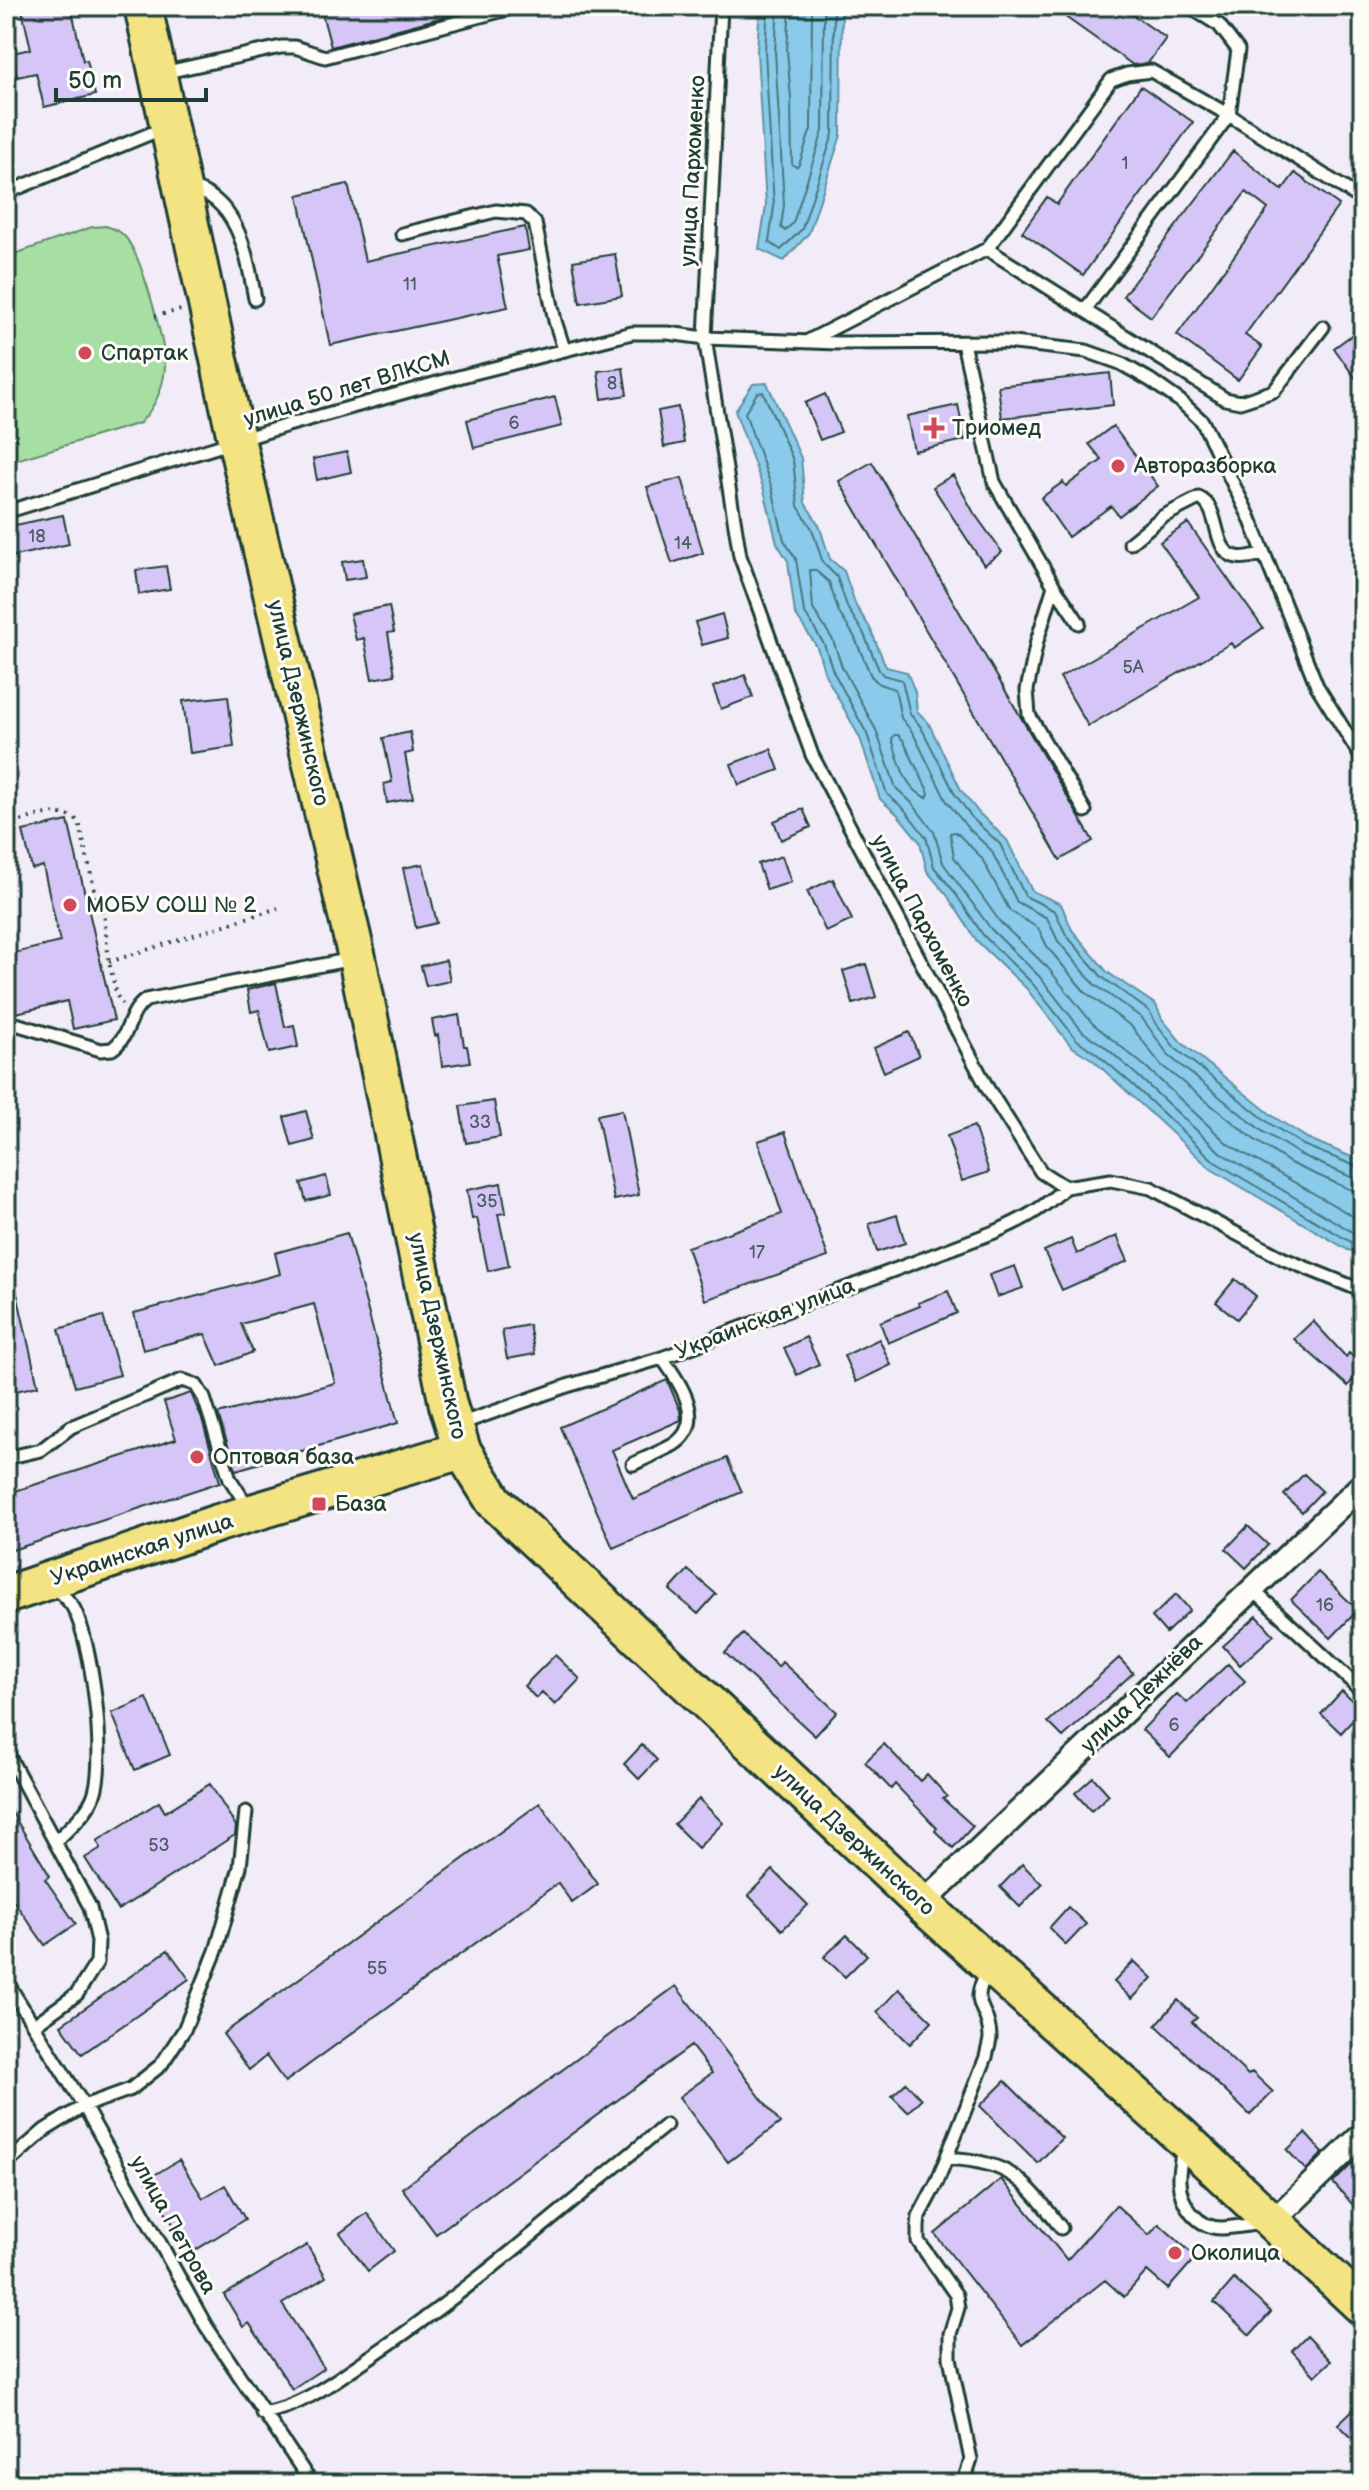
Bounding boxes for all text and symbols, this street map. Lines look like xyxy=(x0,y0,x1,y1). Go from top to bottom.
scale bar xyxy=(56,52,206,102)
text: 50 m xyxy=(68,66,122,95)
street label: улица Пархоменко xyxy=(675,75,711,267)
house number: 1 xyxy=(1122,153,1128,174)
house number: 11 xyxy=(403,274,417,295)
place label: Спартак xyxy=(101,340,188,367)
marker: Спартак xyxy=(76,344,94,362)
street label: улица 50 лет ВЛКСМ xyxy=(241,345,453,433)
house number: 8 xyxy=(607,373,617,394)
house number: 6 xyxy=(509,413,520,434)
place label: Триомед xyxy=(952,415,1041,442)
marker: Триомед xyxy=(923,417,945,439)
place label: Авторазборка xyxy=(1133,453,1276,480)
marker: Авторазборка xyxy=(1109,457,1127,475)
house number: 18 xyxy=(28,526,46,547)
house number: 14 xyxy=(674,533,692,554)
street label: улица Дзержинского xyxy=(261,597,335,809)
house number: 5А xyxy=(1122,657,1144,678)
street label: улица Пархоменко xyxy=(865,830,979,1012)
place label: МОБУ СОШ № 2 xyxy=(86,892,256,919)
marker: МОБУ СОШ № 2 xyxy=(61,896,79,914)
house number: 33 xyxy=(469,1112,491,1133)
house number: 35 xyxy=(476,1191,498,1212)
street label: улица Дзержинского xyxy=(402,1230,472,1442)
house number: 17 xyxy=(749,1242,765,1263)
street label: Украинская улица xyxy=(671,1272,859,1366)
place label: Оптовая база xyxy=(213,1444,354,1471)
marker: Оптовая база xyxy=(188,1448,206,1466)
place label: База xyxy=(335,1491,387,1518)
marker: База xyxy=(310,1495,328,1513)
street label: Украинская улица xyxy=(47,1508,237,1592)
house number: 16 xyxy=(1316,1595,1334,1616)
street label: улица Дежнёва xyxy=(1075,1629,1209,1759)
house number: 6 xyxy=(1169,1715,1180,1736)
street label: улица Дзержинского xyxy=(768,1758,940,1922)
house number: 53 xyxy=(148,1835,170,1856)
house number: 55 xyxy=(367,1958,387,1979)
street label: улица Петрова xyxy=(124,2151,222,2299)
place label: Околица xyxy=(1191,2240,1280,2267)
marker: Околица xyxy=(1166,2244,1184,2262)

